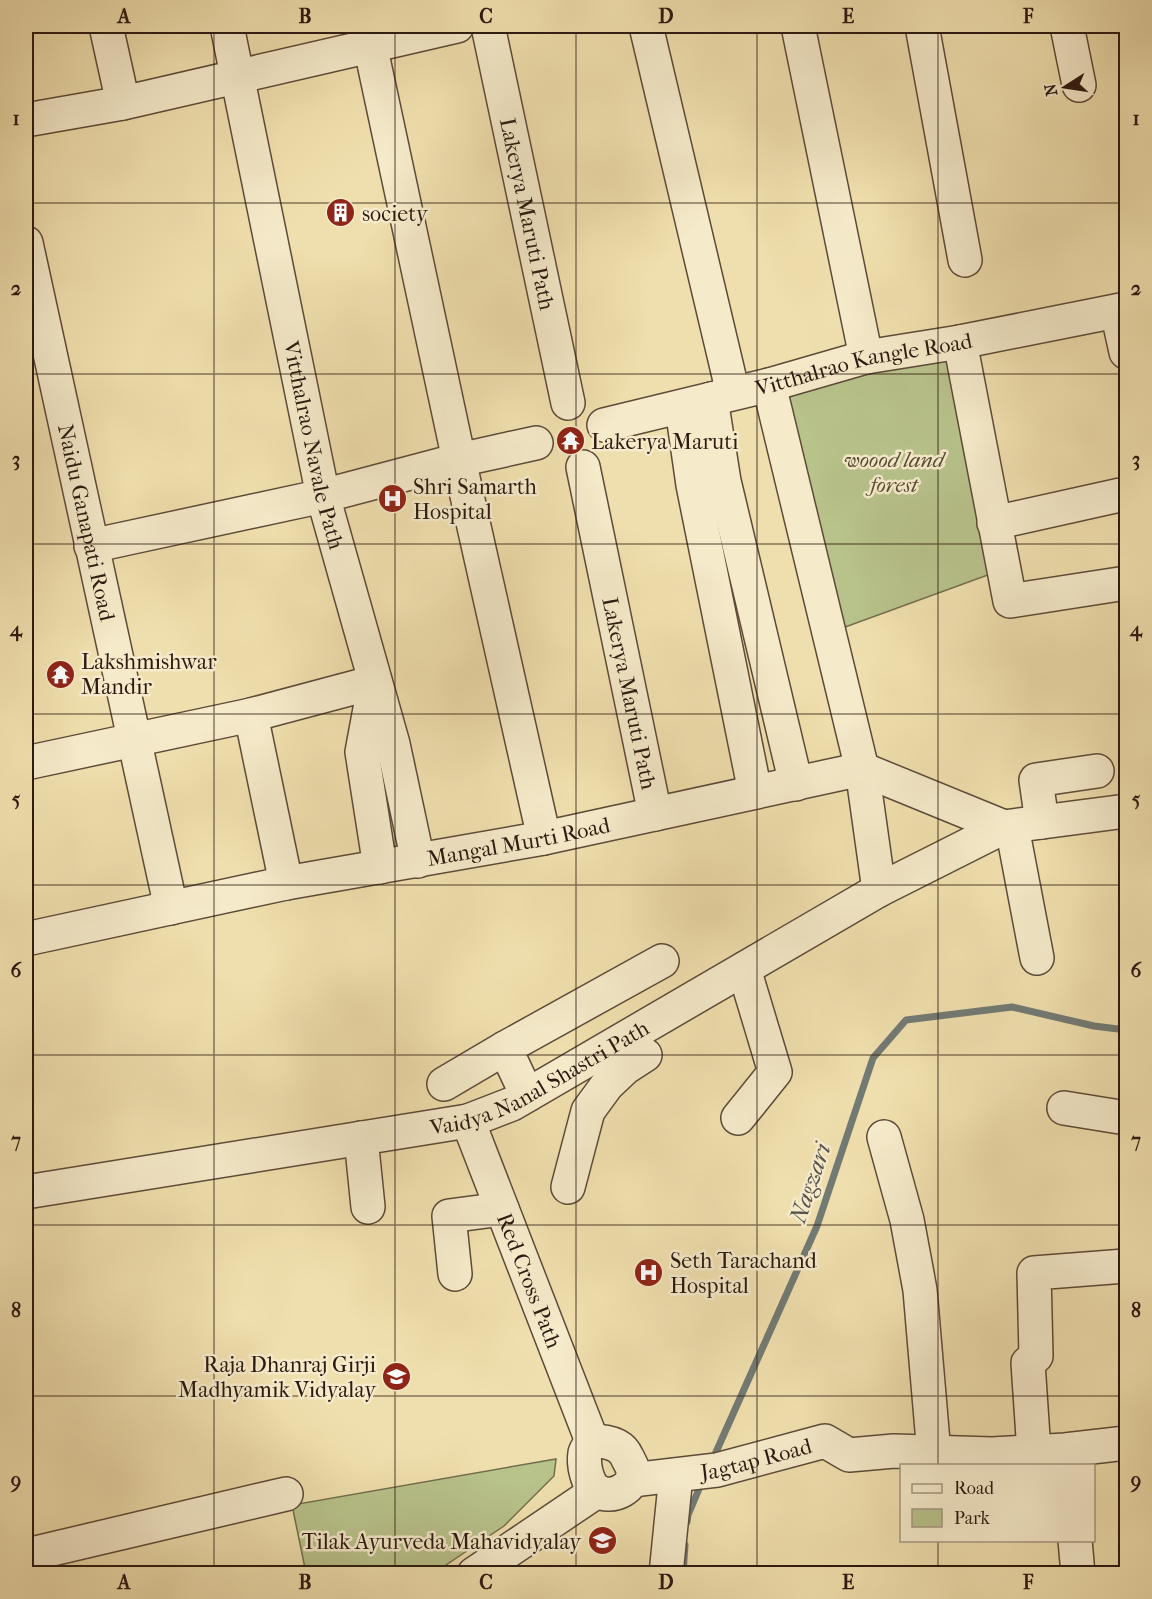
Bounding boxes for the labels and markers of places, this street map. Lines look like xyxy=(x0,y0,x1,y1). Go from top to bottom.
building icon: society xyxy=(325,197,357,229)
place label: society xyxy=(362,201,429,227)
temple icon: Lakerya Maruti xyxy=(554,425,586,457)
place label: Lakerya Maruti xyxy=(591,429,739,455)
place label: Shri Samarth Hospital xyxy=(413,474,538,525)
hospital icon: Shri Samarth Hospital xyxy=(376,483,408,515)
place label: Lakshmishwar Mandir xyxy=(81,649,217,700)
temple icon: Lakshmishwar Mandir xyxy=(44,658,76,690)
place label: Seth Tarachand Hospital xyxy=(670,1248,818,1299)
hospital icon: Seth Tarachand Hospital xyxy=(633,1257,665,1289)
place label: Raja Dhanraj Girji Madhyamik Vidyalay xyxy=(178,1352,377,1403)
school or university icon: Raja Dhanraj Girji Madhyamik Vidyalay xyxy=(381,1361,413,1393)
school or university icon: Tilak Ayurveda Mahavidyalay xyxy=(586,1525,618,1557)
place label: Tilak Ayurveda Mahavidyalay xyxy=(302,1529,582,1555)

